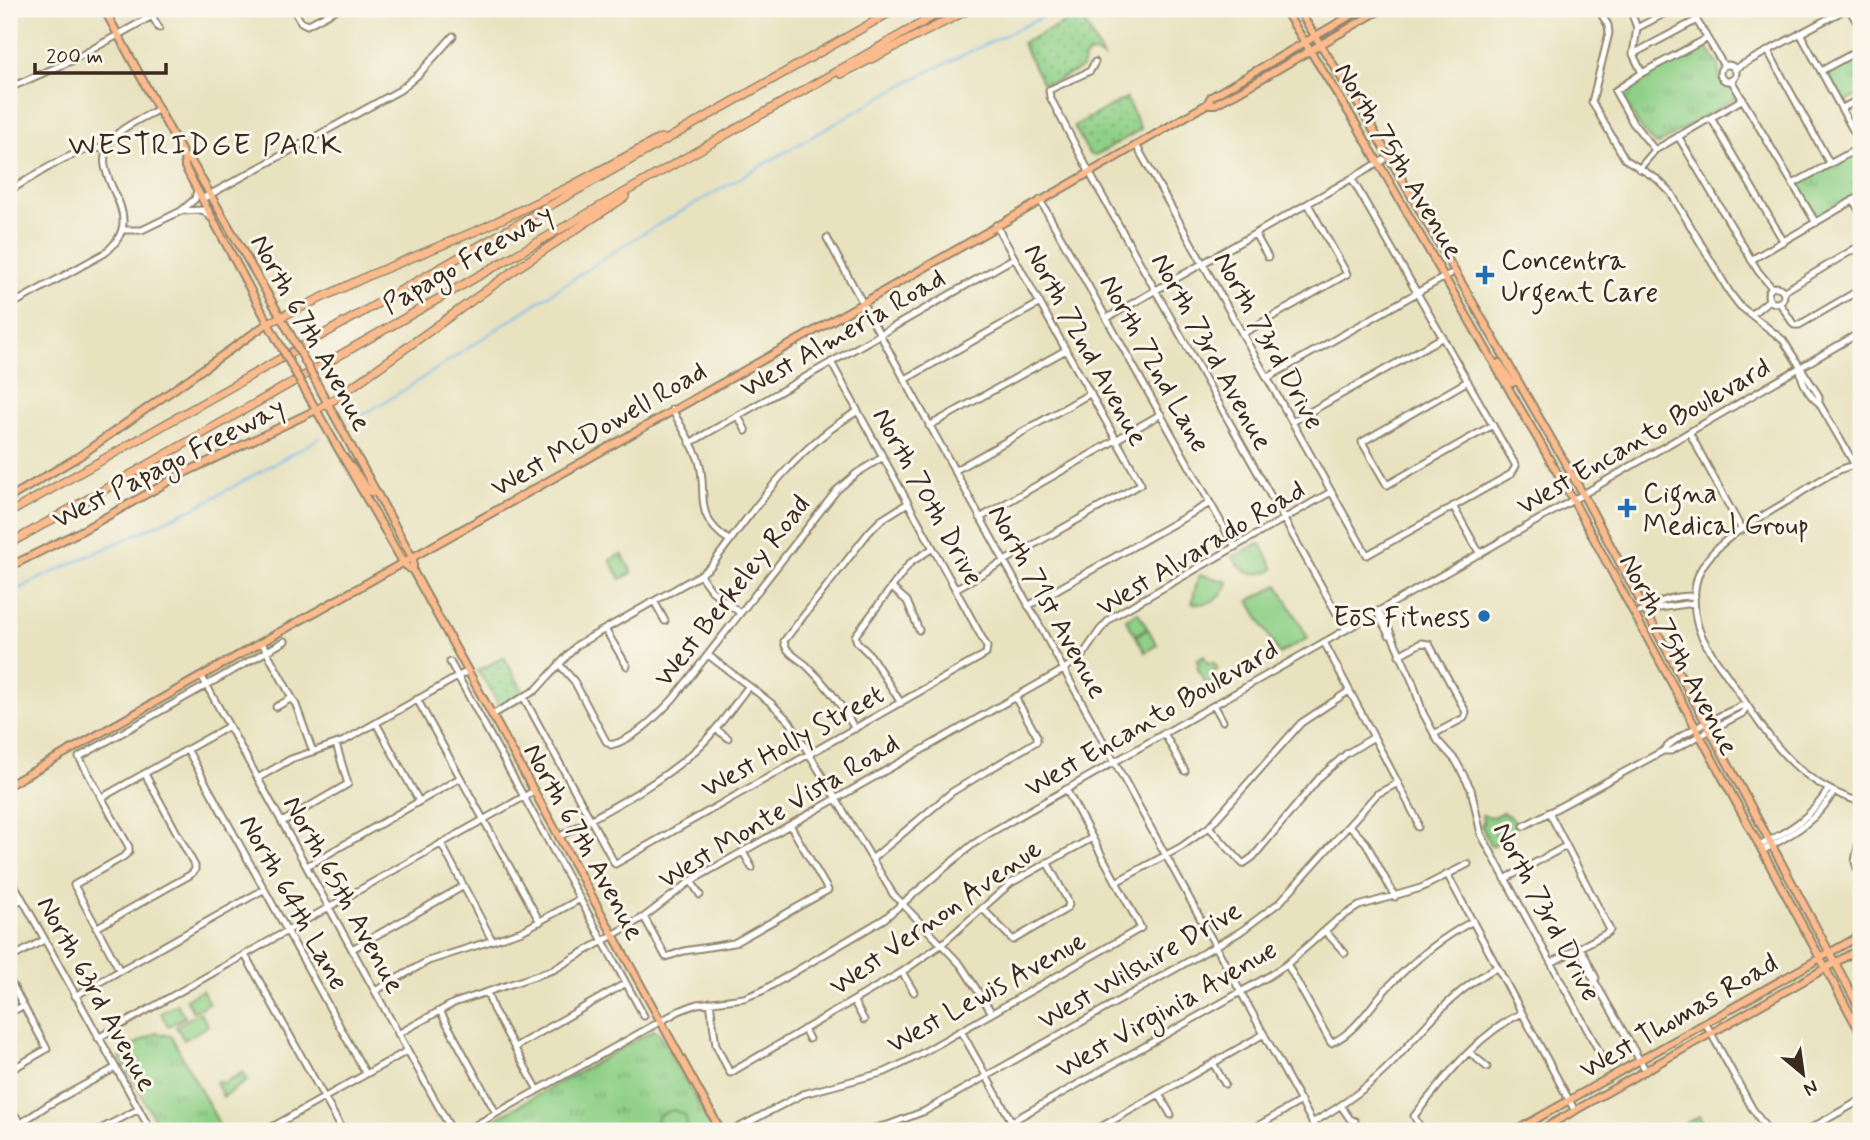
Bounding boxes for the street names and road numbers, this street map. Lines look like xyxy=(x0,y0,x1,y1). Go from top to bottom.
street label: North 75th Avenue xyxy=(1324,56,1471,267)
street label: Papago Freeway xyxy=(376,196,561,326)
street label: North 67th Avenue xyxy=(240,228,379,438)
street label: North 72nd Avenue xyxy=(1014,237,1156,453)
street label: North 73rd Drive xyxy=(1204,246,1332,437)
street label: North 73rd Avenue xyxy=(1141,247,1280,457)
street label: West Almeria Road xyxy=(734,260,952,408)
street label: North 72nd Lane xyxy=(1090,269,1218,460)
street label: West Encanto Boulevard xyxy=(1511,349,1778,525)
street label: West McDowell Road xyxy=(485,353,714,507)
street label: West Papago Freeway xyxy=(47,390,293,541)
street label: North 70th Drive xyxy=(863,402,991,593)
street label: West Alvarado Road xyxy=(1090,472,1313,626)
street label: West Berkeley Road xyxy=(646,488,820,695)
street label: North 71st Avenue xyxy=(978,499,1115,706)
street label: North 75th Avenue xyxy=(1609,548,1747,762)
street label: West Encanto Boulevard xyxy=(1019,631,1286,807)
street label: West Holly Street xyxy=(695,677,891,808)
street label: West Monte Vista Road xyxy=(652,726,906,899)
street label: North 67th Avenue xyxy=(513,737,652,947)
street label: North 65th Avenue xyxy=(273,790,412,1001)
street label: North 64th Lane xyxy=(229,809,356,997)
street label: North 73rd Drive xyxy=(1483,816,1609,1008)
street label: West Vernon Avenue xyxy=(823,831,1050,1005)
street label: North 63rd Avenue xyxy=(27,890,165,1098)
street label: West Wilshire Drive xyxy=(1032,893,1249,1039)
street label: West Lewis Avenue xyxy=(881,923,1093,1063)
street label: West Virginia Avenue xyxy=(1050,932,1285,1090)
street label: West Thomas Road xyxy=(1574,945,1785,1089)

